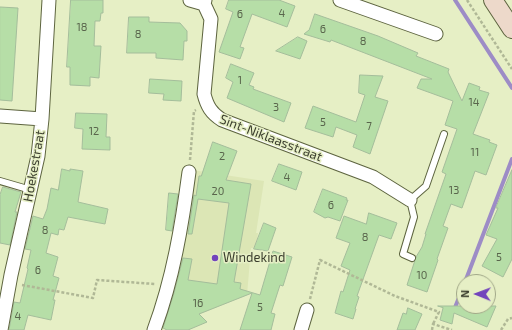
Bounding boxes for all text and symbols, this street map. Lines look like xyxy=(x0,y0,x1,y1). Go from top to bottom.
house number: 4 xyxy=(279,6,285,20)
house number: 6 xyxy=(237,7,243,21)
house number: 18 xyxy=(76,20,88,34)
house number: 6 xyxy=(320,22,326,36)
house number: 8 xyxy=(135,27,141,41)
house number: 8 xyxy=(360,34,366,48)
house number: 1 xyxy=(238,73,242,87)
house number: 14 xyxy=(468,95,480,109)
house number: 3 xyxy=(273,100,279,114)
street label: Sint-Niklaasstraat xyxy=(218,111,324,165)
house number: 5 xyxy=(320,115,326,129)
house number: 7 xyxy=(366,119,372,133)
house number: 12 xyxy=(89,124,99,138)
street label: Hoekestraat xyxy=(20,129,48,203)
house number: 11 xyxy=(471,145,479,159)
house number: 2 xyxy=(219,149,225,163)
house number: 4 xyxy=(284,170,290,184)
house number: 13 xyxy=(449,183,459,197)
house number: 20 xyxy=(212,184,224,198)
house number: 6 xyxy=(328,198,334,212)
house number: 8 xyxy=(42,223,48,237)
house number: 8 xyxy=(362,230,368,244)
place label: Windekind xyxy=(223,250,285,266)
house number: 5 xyxy=(496,250,502,264)
marker: Windekind xyxy=(210,253,220,263)
house number: 6 xyxy=(35,263,41,277)
house number: 10 xyxy=(416,268,428,282)
north arrow xyxy=(456,274,496,314)
text: N xyxy=(458,290,471,298)
house number: 16 xyxy=(193,296,203,310)
house number: 5 xyxy=(257,300,263,314)
house number: 4 xyxy=(15,309,21,323)

